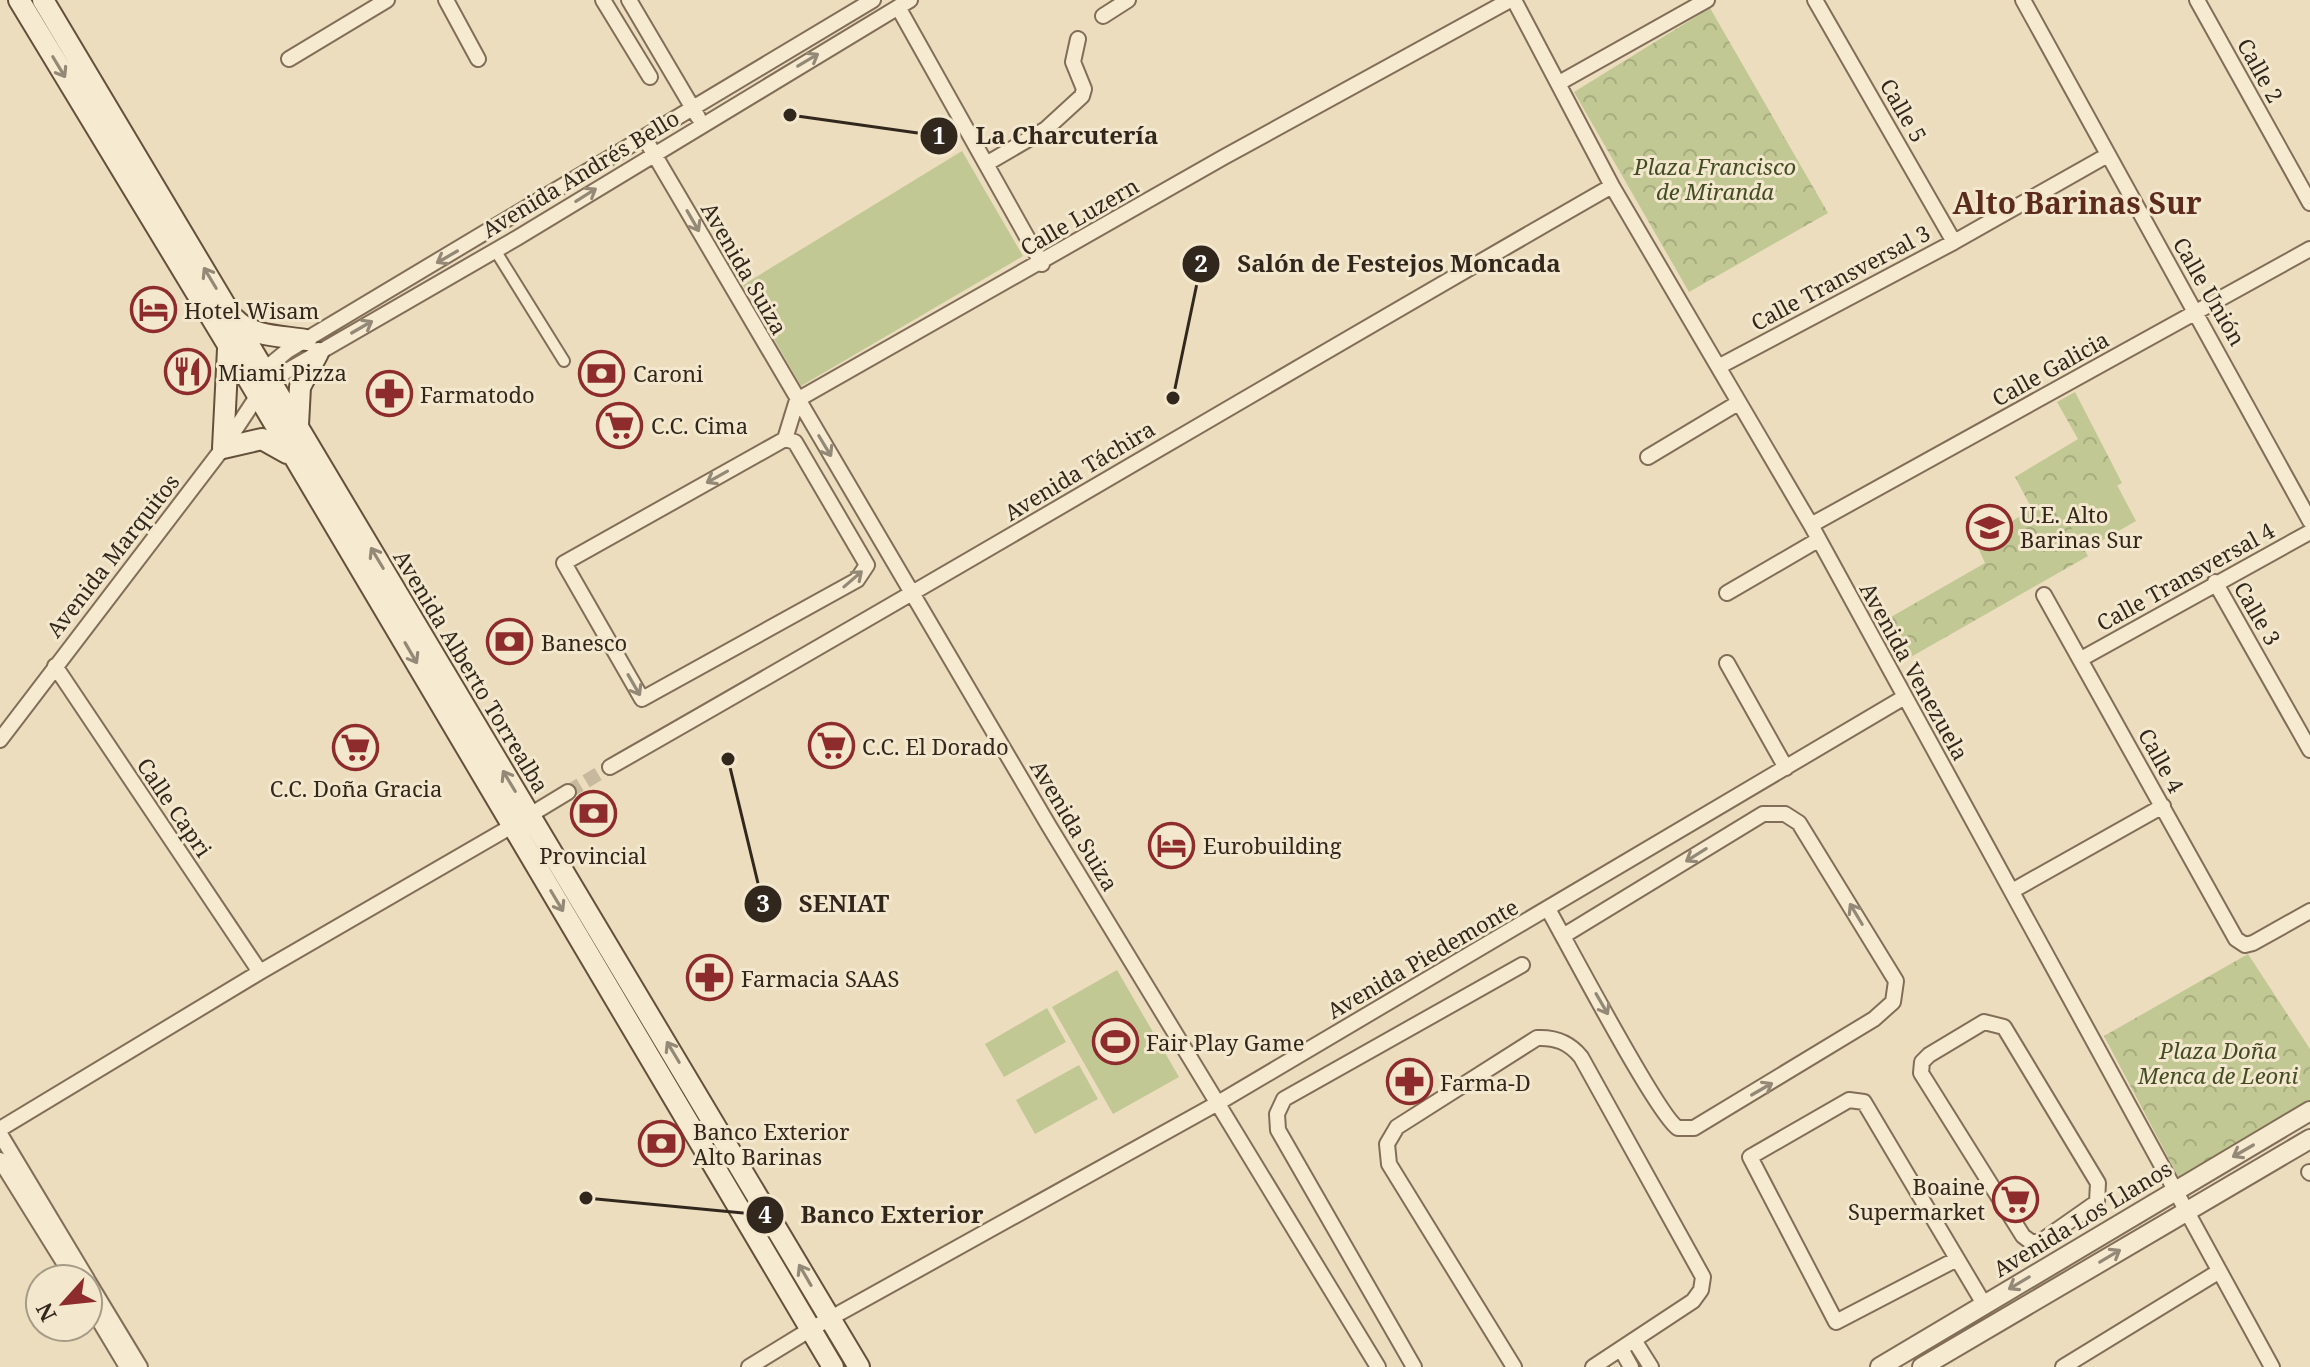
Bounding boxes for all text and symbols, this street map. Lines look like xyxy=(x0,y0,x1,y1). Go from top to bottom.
street label: Calle 2 xyxy=(2231,32,2291,108)
one-way arrow xyxy=(796,52,819,68)
one-way arrow xyxy=(51,55,67,78)
street label: Calle 5 xyxy=(1874,72,1934,148)
street label: Avenida Andrés Bello xyxy=(476,102,684,244)
callout: La Charcutería xyxy=(919,112,1174,160)
text: 1 xyxy=(932,118,946,151)
text: La Charcutería xyxy=(976,118,1158,151)
park label: Plaza Francisco de Miranda xyxy=(1633,151,1796,206)
street label: Calle Luzern xyxy=(1014,170,1144,262)
district label: Alto Barinas Sur xyxy=(1952,182,2202,223)
one-way arrow xyxy=(574,187,597,203)
street label: Avenida Suiza xyxy=(695,196,795,340)
one-way arrow xyxy=(685,209,701,232)
street label: Calle Transversal 3 xyxy=(1745,217,1935,337)
street label: Calle Unión xyxy=(2167,231,2253,351)
callout: Salón de Festejos Moncada xyxy=(1181,240,1576,288)
text: 2 xyxy=(1194,246,1208,279)
text: Salón de Festejos Moncada xyxy=(1237,246,1561,279)
one-way arrow xyxy=(436,250,459,266)
one-way arrow xyxy=(202,267,218,290)
hotel icon: Hotel Wisam xyxy=(129,286,177,334)
place label: Hotel Wisam xyxy=(184,295,320,325)
one-way arrow xyxy=(350,319,373,335)
street label: Calle Galicia xyxy=(1986,324,2114,412)
restaurant icon: Miami Pizza xyxy=(163,348,211,396)
bank icon: Caroni xyxy=(578,349,626,397)
place label: Miami Pizza xyxy=(218,357,347,387)
place label: Caroni xyxy=(633,358,703,388)
pharmacy icon: Farmatodo xyxy=(365,370,413,418)
place label: Farmatodo xyxy=(420,379,535,409)
supermarket icon: C.C. Cima xyxy=(596,401,644,449)
place label: C.C. Cima xyxy=(651,410,748,440)
street label: Avenida Táchira xyxy=(998,413,1160,527)
one-way arrow xyxy=(817,434,833,457)
street label: Avenida Marquitos xyxy=(39,467,185,643)
one-way arrow xyxy=(706,469,729,485)
place label: U.E. Alto Barinas Sur xyxy=(2020,499,2143,554)
school or university icon: U.E. Alto Barinas Sur xyxy=(1965,503,2013,551)
street label: Calle Transversal 4 xyxy=(2091,515,2279,637)
street label: Avenida Alberto Torrealba xyxy=(387,544,557,798)
one-way arrow xyxy=(368,547,384,570)
one-way arrow xyxy=(842,570,863,589)
street label: Calle 3 xyxy=(2228,575,2288,651)
street label: Avenida Venezuela xyxy=(1854,577,1976,765)
bank icon: Banesco xyxy=(486,618,534,666)
place label: Banesco xyxy=(541,627,627,657)
one-way arrow xyxy=(403,641,419,664)
one-way arrow xyxy=(626,673,642,696)
supermarket icon: C.C. El Dorado xyxy=(807,722,855,770)
street label: Calle 4 xyxy=(2132,722,2192,798)
supermarket icon: C.C. Doña Gracia xyxy=(332,723,380,771)
place label: C.C. El Dorado xyxy=(862,731,1009,761)
street label: Calle Capri xyxy=(131,751,219,863)
street label: Avenida Suiza xyxy=(1024,754,1126,896)
one-way arrow xyxy=(501,770,517,793)
place label: C.C. Doña Gracia xyxy=(270,773,442,803)
bank icon: Provincial xyxy=(569,790,617,838)
hotel icon: Eurobuilding xyxy=(1148,821,1196,869)
place label: Eurobuilding xyxy=(1203,830,1342,860)
place label: Provincial xyxy=(539,840,647,870)
one-way arrow xyxy=(1685,847,1708,863)
callout: SENIAT xyxy=(743,880,906,928)
text: 3 xyxy=(756,886,770,919)
text: SENIAT xyxy=(799,886,890,919)
one-way arrow xyxy=(550,889,566,912)
street label: Avenida Piedemonte xyxy=(1321,891,1523,1025)
one-way arrow xyxy=(1848,903,1864,926)
pharmacy icon: Farmacia SAAS xyxy=(686,954,734,1002)
place label: Farmacia SAAS xyxy=(741,963,900,993)
one-way arrow xyxy=(1594,992,1610,1015)
sports icon: Fair Play Game xyxy=(1091,1018,1139,1066)
place label: Fair Play Game xyxy=(1146,1027,1304,1057)
park label: Plaza Doña Menca de Leoni xyxy=(2137,1035,2298,1090)
one-way arrow xyxy=(665,1041,681,1064)
pharmacy icon: Farma-D xyxy=(1385,1058,1433,1106)
place label: Farma-D xyxy=(1440,1067,1531,1097)
one-way arrow xyxy=(1750,1081,1773,1097)
place label: Banco Exterior Alto Barinas xyxy=(693,1116,850,1171)
bank icon: Banco Exterior Alto Barinas xyxy=(638,1120,686,1168)
one-way arrow xyxy=(2232,1143,2255,1159)
street label: Avenida Los Llanos xyxy=(1987,1153,2177,1283)
place label: Boaine Supermarket xyxy=(1848,1171,1985,1226)
supermarket icon: Boaine Supermarket xyxy=(1992,1175,2040,1223)
callout: Banco Exterior xyxy=(745,1191,1000,1239)
text: 4 xyxy=(758,1197,772,1230)
text: Banco Exterior xyxy=(800,1197,984,1230)
one-way arrow xyxy=(2098,1248,2121,1264)
north arrow xyxy=(24,1263,104,1343)
one-way arrow xyxy=(797,1264,813,1287)
one-way arrow xyxy=(2008,1276,2031,1292)
text: N xyxy=(28,1298,63,1327)

